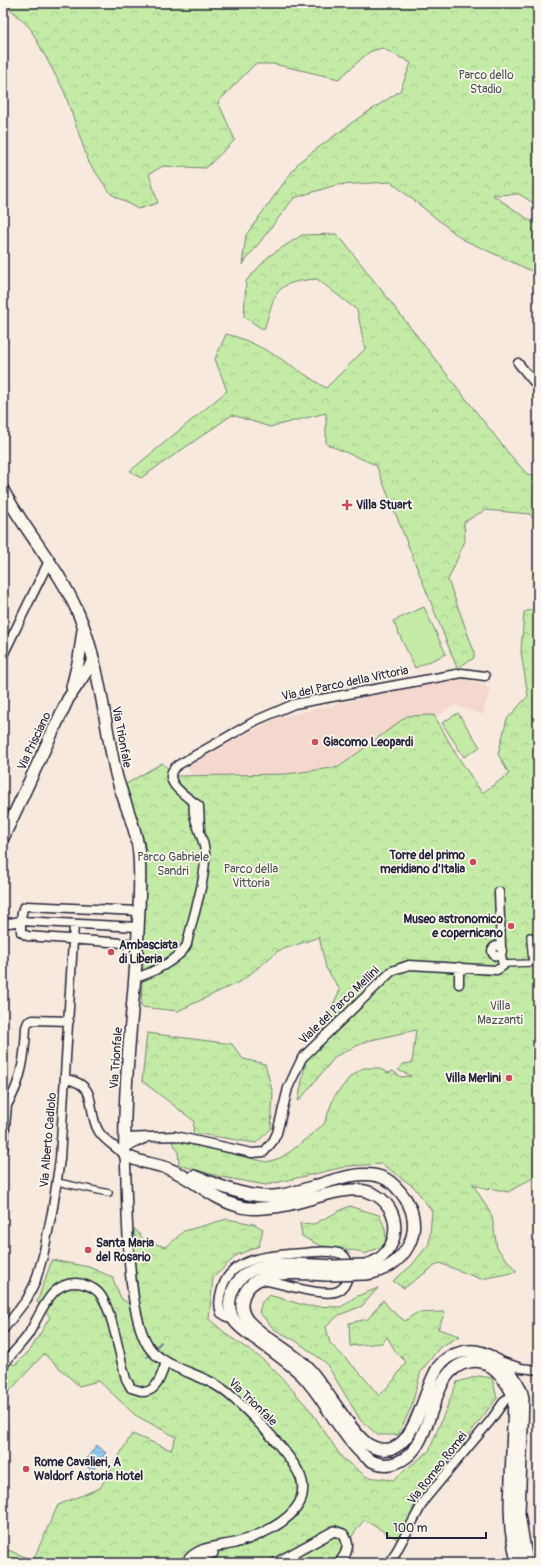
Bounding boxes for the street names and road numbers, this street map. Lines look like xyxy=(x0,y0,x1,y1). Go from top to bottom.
street label: Via del Parco della Vittoria xyxy=(280,663,410,704)
street label: Via Trionfale xyxy=(108,705,135,769)
street label: Via Prisciano xyxy=(14,709,55,773)
street label: Viale del Parco Mellini xyxy=(296,963,383,1048)
street label: Via Trionfale xyxy=(107,1026,126,1090)
street label: Via Alberto Cadlolo xyxy=(37,1091,60,1188)
street label: Via Trionfale xyxy=(225,1375,280,1429)
street label: Via Romeo Romei xyxy=(404,1429,470,1508)

